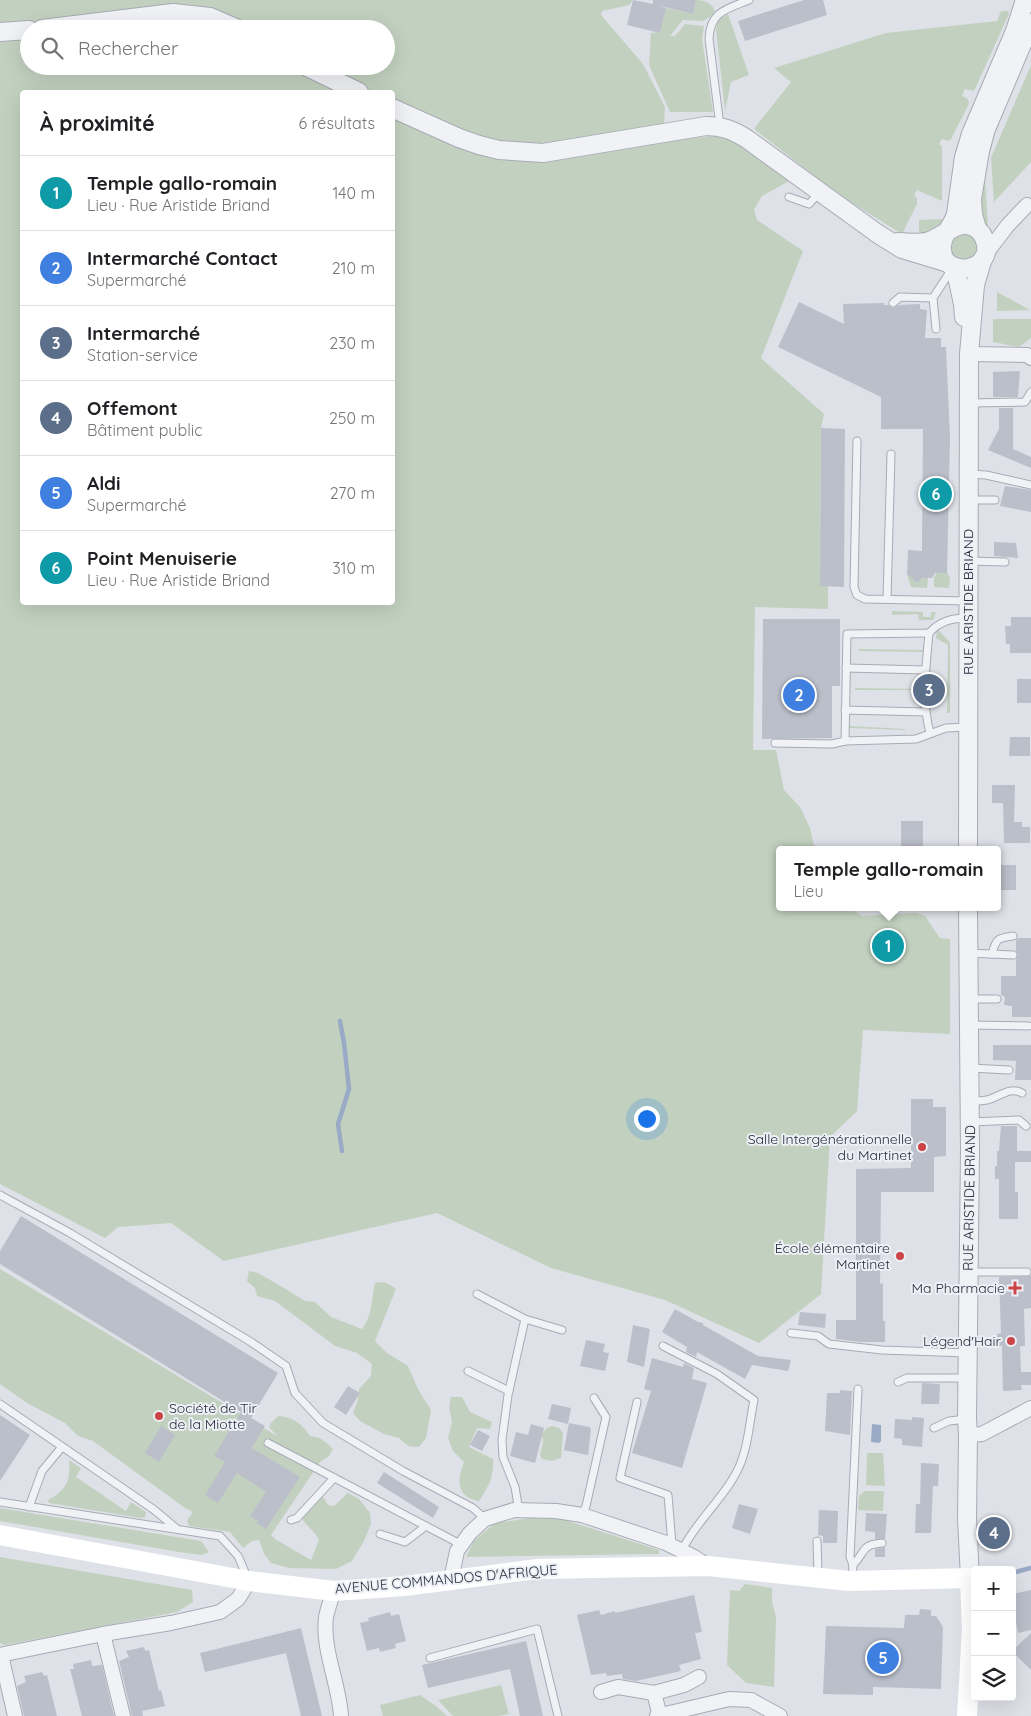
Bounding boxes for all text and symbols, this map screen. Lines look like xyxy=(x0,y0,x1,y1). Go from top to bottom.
search box xyxy=(20,20,395,75)
icon: search xyxy=(38,34,66,62)
text: Rechercher xyxy=(78,36,178,60)
text: À proximité xyxy=(40,110,155,136)
text: 6 résultats xyxy=(299,113,375,133)
text: Temple gallo-romain xyxy=(87,171,277,195)
text: 1 xyxy=(53,183,59,203)
text: 140 m xyxy=(332,183,375,203)
text: Lieu · Rue Aristide Briand xyxy=(87,195,270,215)
text: Intermarché Contact xyxy=(87,246,278,270)
text: 2 xyxy=(51,258,61,278)
text: 210 m xyxy=(332,258,375,278)
text: Supermarché xyxy=(87,270,187,290)
text: Intermarché xyxy=(87,321,200,345)
text: 3 xyxy=(52,333,60,353)
text: 230 m xyxy=(329,333,375,353)
text: Station-service xyxy=(87,345,198,365)
text: Offemont xyxy=(87,396,178,420)
text: 4 xyxy=(51,408,61,428)
text: 250 m xyxy=(329,408,375,428)
text: Bâtiment public xyxy=(87,420,203,440)
text: Aldi xyxy=(87,471,121,495)
pin: 6 xyxy=(920,475,952,513)
text: 5 xyxy=(51,483,61,503)
text: 270 m xyxy=(330,483,375,503)
text: Supermarché xyxy=(87,495,187,515)
street label: RUE ARISTIDE BRIAND xyxy=(959,529,977,675)
text: Point Menuiserie xyxy=(87,546,237,570)
text: 6 xyxy=(52,558,60,578)
text: 310 m xyxy=(332,558,375,578)
text: Lieu · Rue Aristide Briand xyxy=(87,570,270,590)
pin: 3 xyxy=(913,671,945,709)
pin: 2 xyxy=(783,676,815,714)
popup xyxy=(776,846,1001,911)
text: Temple gallo-romain xyxy=(793,857,984,881)
text: Lieu xyxy=(793,881,824,901)
pin: 1 xyxy=(872,927,904,965)
your location xyxy=(634,1106,660,1132)
street label: RUE ARISTIDE BRIAND xyxy=(959,1125,979,1271)
place label: Salle Intergénérationnelle du Martinet xyxy=(748,1130,912,1164)
marker: Salle Intergénérationnelle du Martinet xyxy=(916,1141,928,1153)
place label: École élémentaire Martinet xyxy=(775,1239,890,1273)
marker: École élémentaire Martinet xyxy=(894,1250,906,1262)
place label: Ma Pharmacie xyxy=(912,1279,1005,1297)
marker: Ma Pharmacie xyxy=(1009,1282,1021,1294)
place label: Légend'Hair xyxy=(923,1332,1002,1350)
marker: Légend'Hair xyxy=(1005,1335,1017,1347)
place label: Société de Tir de la Miotte xyxy=(169,1399,258,1433)
marker: Société de Tir de la Miotte xyxy=(153,1410,165,1422)
pin: 4 xyxy=(978,1514,1010,1552)
street label: AVENUE COMMANDOS D'AFRIQUE xyxy=(334,1560,558,1598)
map controls xyxy=(971,1566,1016,1701)
button: + xyxy=(971,1566,1016,1611)
button: − xyxy=(971,1611,1016,1656)
pin: 5 xyxy=(867,1639,899,1677)
button: layers xyxy=(971,1656,1016,1701)

